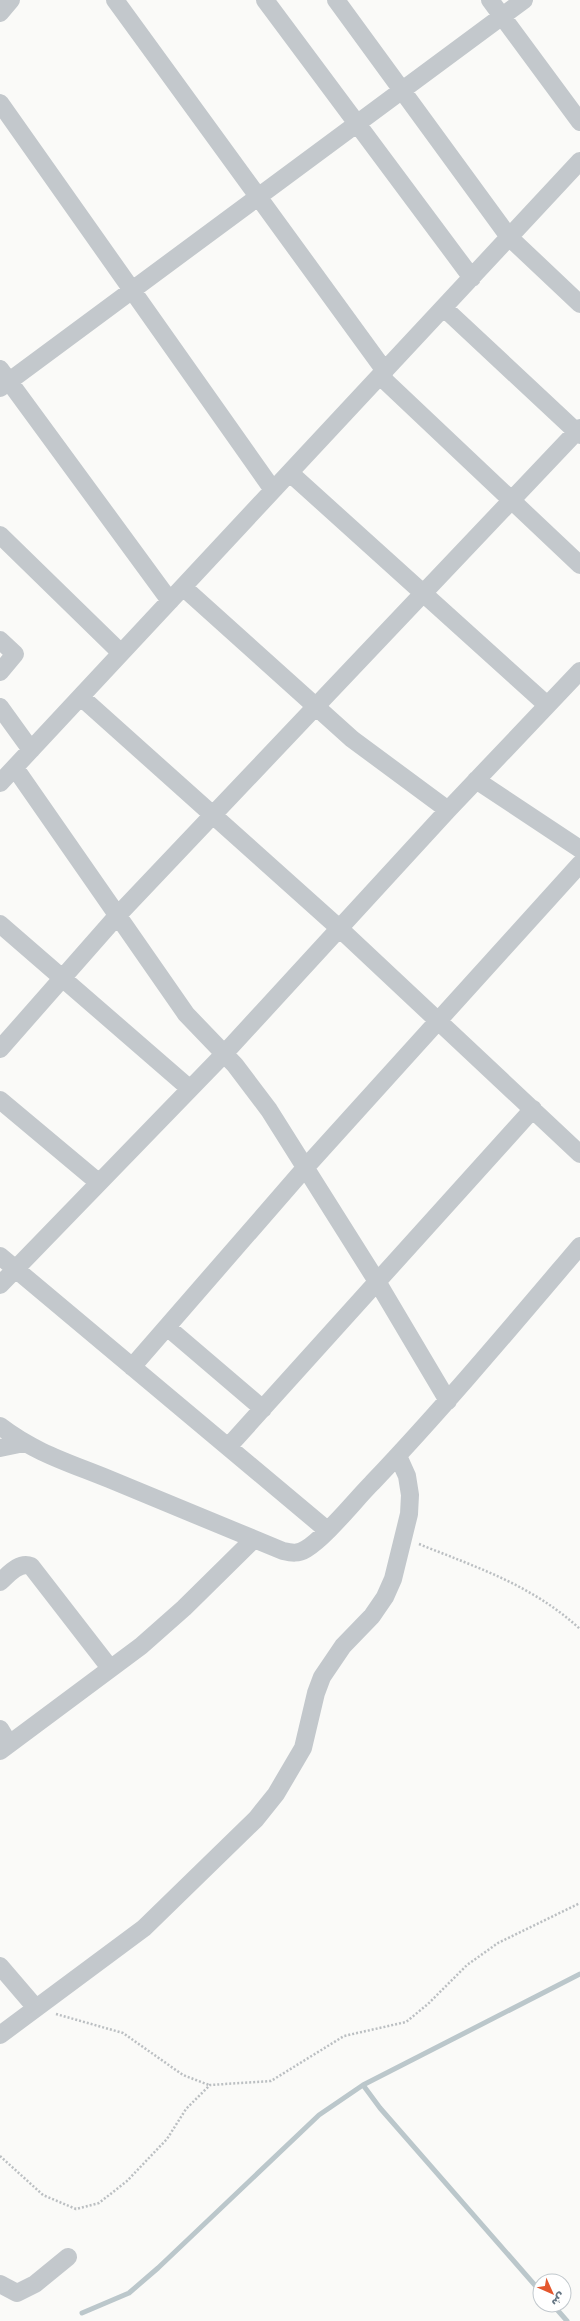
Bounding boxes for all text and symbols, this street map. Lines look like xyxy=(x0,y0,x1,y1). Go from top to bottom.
north arrow xyxy=(532,2273,572,2313)
text: ش xyxy=(549,2290,569,2310)

